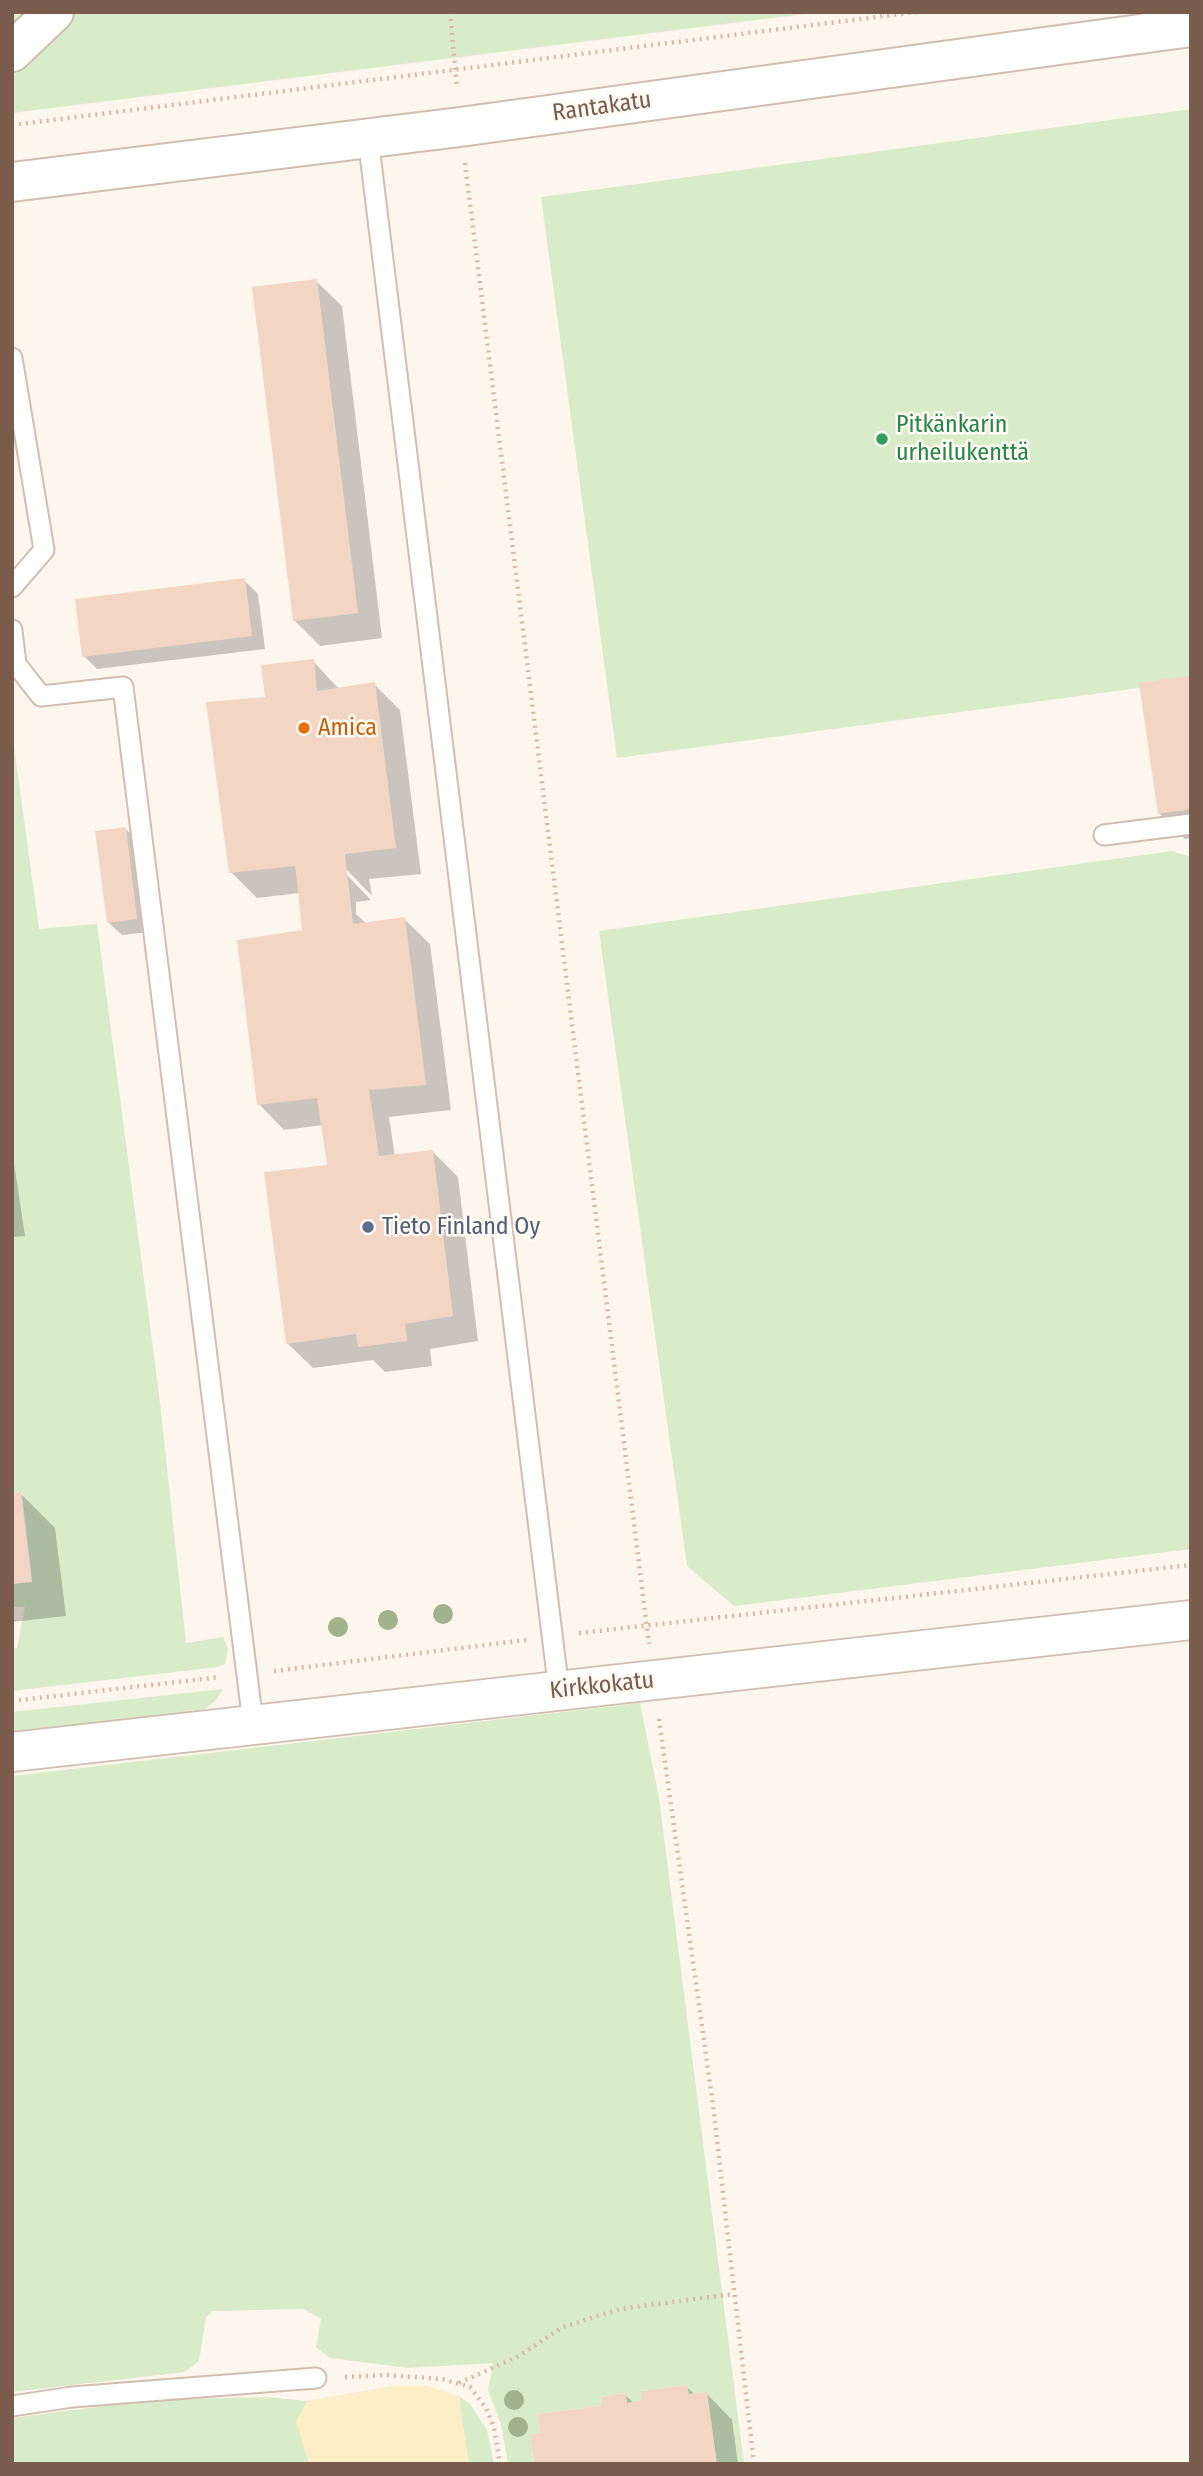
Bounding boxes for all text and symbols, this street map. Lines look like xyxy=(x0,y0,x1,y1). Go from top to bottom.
street label: Rantakatu xyxy=(551,86,653,128)
place label: Pitkänkarin urheilukenttä xyxy=(896,411,1029,467)
marker: Pitkänkarin urheilukenttä xyxy=(874,431,890,447)
place label: Amica xyxy=(318,714,377,742)
marker: Amica xyxy=(296,720,312,736)
place label: Tieto Finland Oy xyxy=(382,1213,540,1241)
marker: Tieto Finland Oy xyxy=(360,1219,376,1235)
street label: Kirkkokatu xyxy=(548,1666,656,1706)

